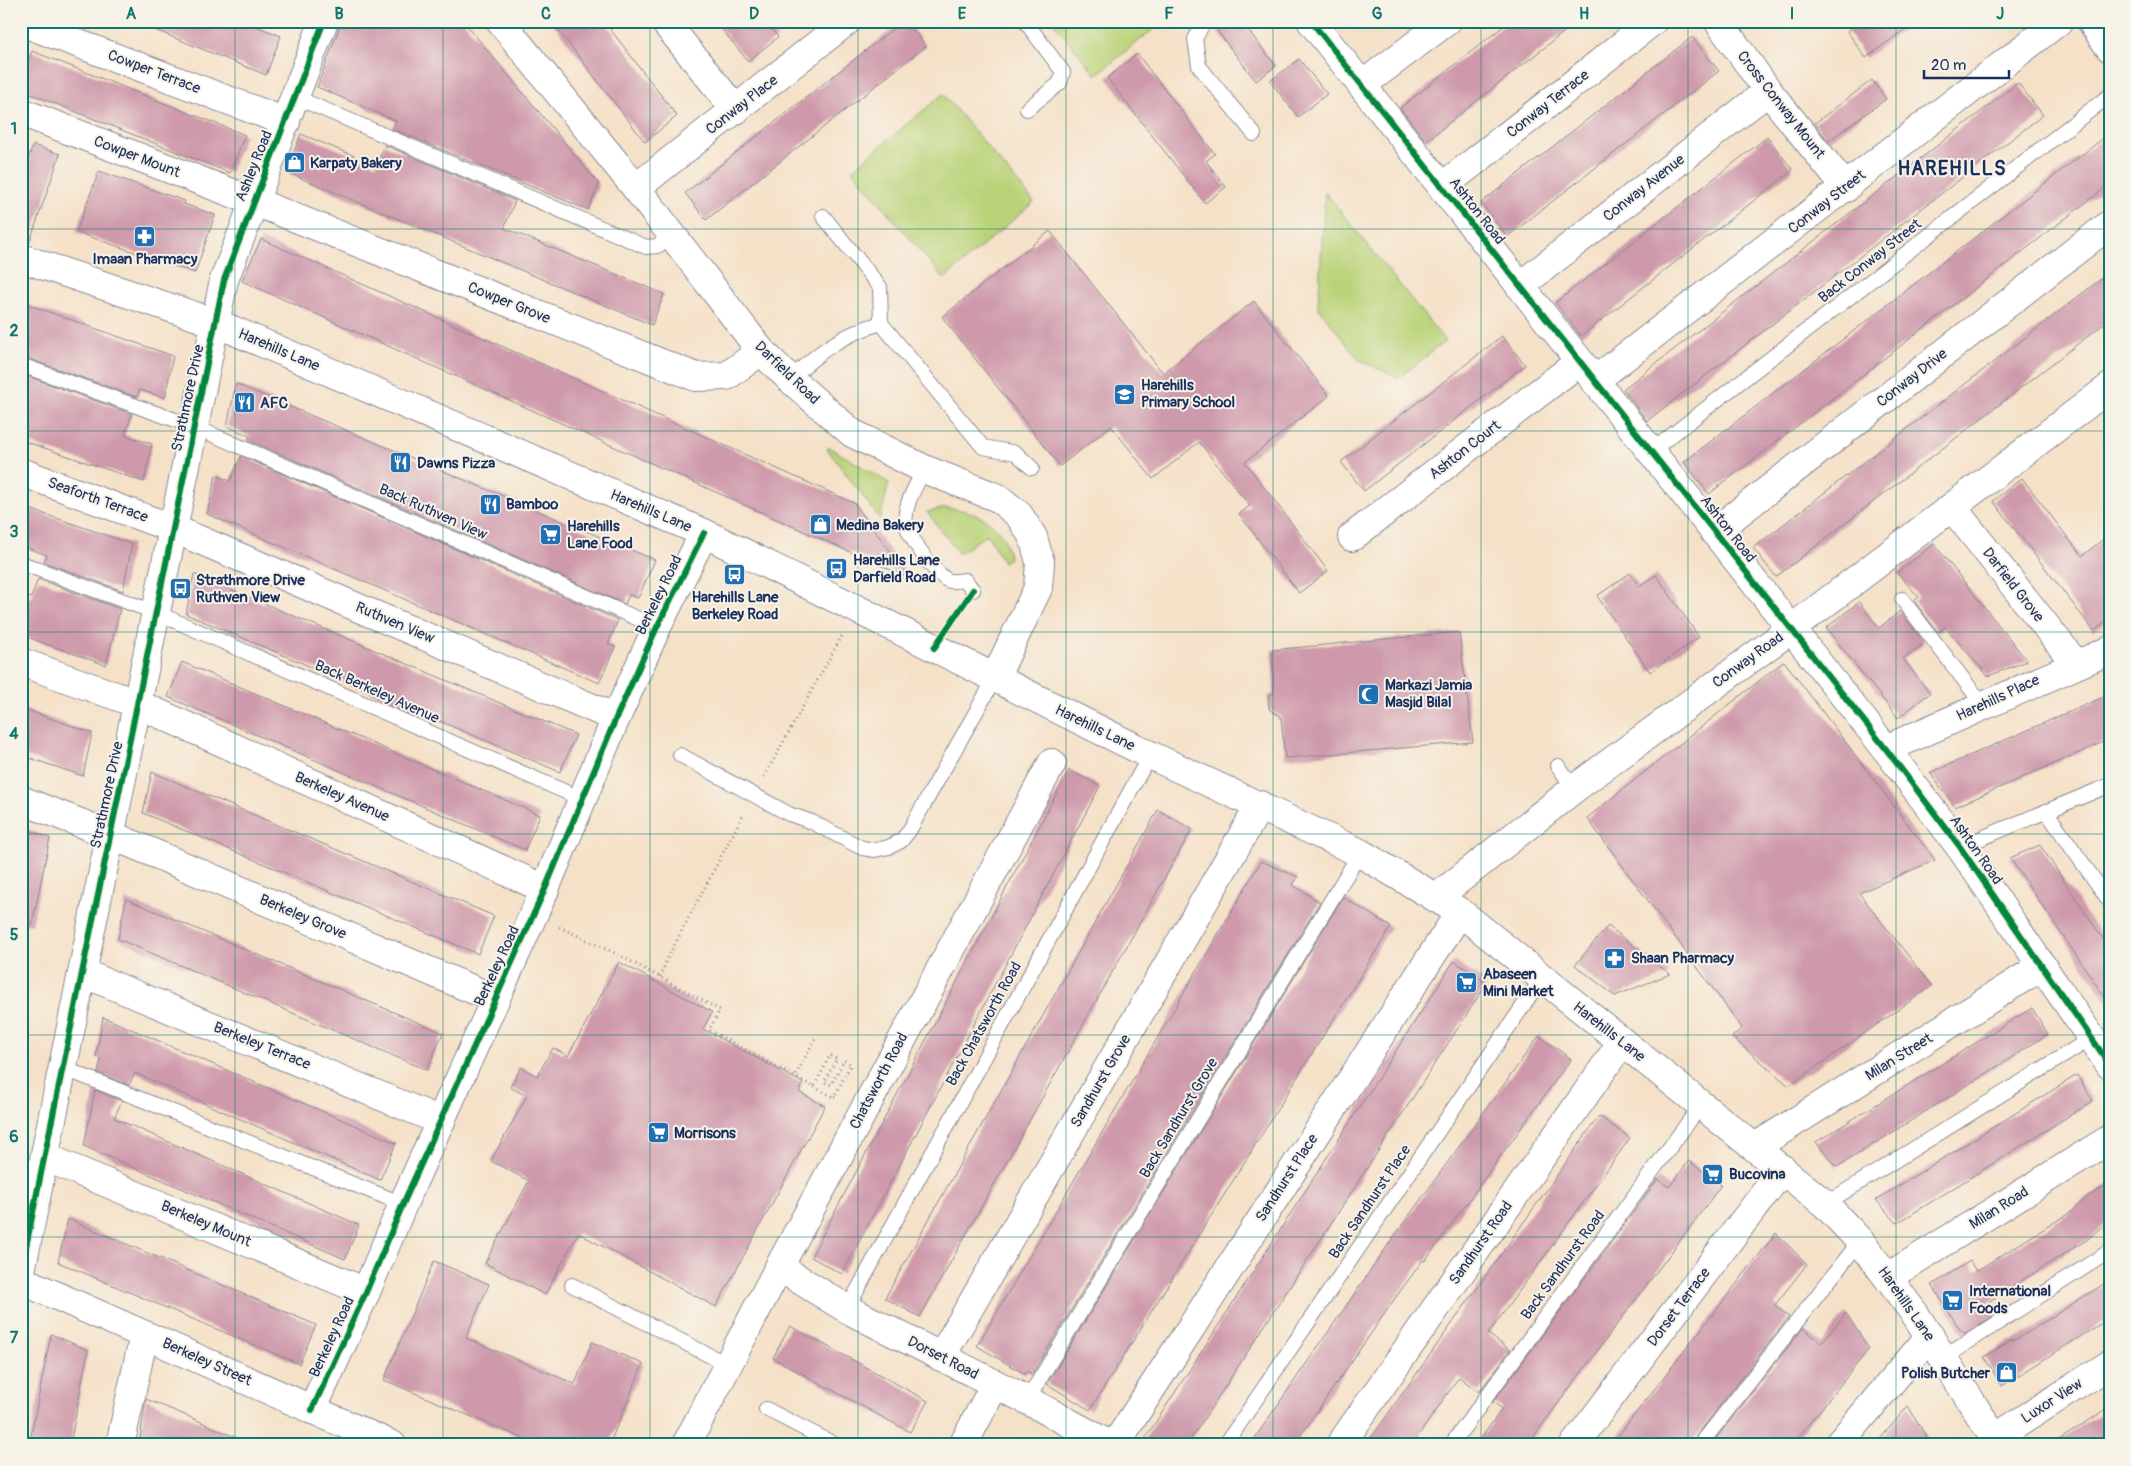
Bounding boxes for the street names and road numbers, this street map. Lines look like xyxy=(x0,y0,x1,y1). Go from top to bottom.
street label: Cowper Terrace xyxy=(105,46,204,99)
street label: Cross Conway Mount xyxy=(1733,47,1830,164)
street label: Conway Terrace xyxy=(1503,65,1594,142)
street label: Conway Place xyxy=(702,71,782,139)
street label: Ashley Road xyxy=(231,128,277,204)
street label: Cowper Mount xyxy=(91,132,184,183)
street label: Conway Avenue xyxy=(1599,150,1689,226)
street label: Conway Street xyxy=(1784,165,1870,238)
street label: Ashton Road xyxy=(1445,174,1509,248)
street label: Back Conway Street xyxy=(1815,214,1926,307)
street label: Cowper Grove xyxy=(465,278,554,328)
street label: Harehills Lane xyxy=(235,324,323,376)
street label: Darfield Road xyxy=(750,337,824,409)
street label: Strathmore Drive xyxy=(167,342,209,453)
street label: Conway Drive xyxy=(1873,344,1952,411)
street label: Ashton Court xyxy=(1425,416,1505,484)
street label: Seaforth Terrace xyxy=(45,473,151,527)
street label: Back Ruthven View xyxy=(376,480,490,544)
street label: Harehills Lane xyxy=(607,485,695,537)
street label: Ashton Road xyxy=(1696,492,1760,566)
street label: Darfield Grove xyxy=(1978,544,2048,626)
street label: Berkeley Road xyxy=(631,552,687,638)
street label: Ruthven View xyxy=(353,598,437,648)
street label: Conway Road xyxy=(1709,628,1787,692)
street label: Back Berkeley Avenue xyxy=(312,656,443,728)
street label: Harehills Place xyxy=(1953,670,2043,726)
street label: Harehills Lane xyxy=(1052,700,1139,756)
street label: Strathmore Drive xyxy=(86,739,128,850)
street label: Berkeley Avenue xyxy=(292,768,393,827)
street label: Ashton Road xyxy=(1945,812,2007,888)
street label: Berkeley Grove xyxy=(257,890,350,944)
street label: Berkeley Road xyxy=(470,923,524,1009)
street label: Back Chatsworth Road xyxy=(942,959,1026,1089)
street label: Harehills Lane xyxy=(1569,998,1650,1067)
street label: Berkeley Terrace xyxy=(211,1018,314,1074)
street label: Milan Street xyxy=(1862,1028,1937,1085)
street label: Chatsworth Road xyxy=(846,1030,912,1132)
street label: Sandhurst Grove xyxy=(1067,1031,1136,1131)
street label: Back Sandhurst Grove xyxy=(1136,1054,1223,1182)
street label: Sandhurst Place xyxy=(1252,1130,1323,1225)
street label: Back Sandhurst Place xyxy=(1325,1141,1416,1263)
street label: Milan Road xyxy=(1966,1182,2032,1234)
street label: Berkeley Mount xyxy=(158,1196,255,1252)
street label: Sandhurst Road xyxy=(1445,1197,1517,1289)
street label: Back Sandhurst Road xyxy=(1517,1207,1609,1323)
street label: Dorset Terrace xyxy=(1643,1263,1715,1350)
street label: Harehills Lane xyxy=(1873,1263,1939,1345)
street label: Berkeley Road xyxy=(305,1294,359,1380)
street label: Dorset Road xyxy=(904,1332,982,1384)
street label: Berkeley Street xyxy=(159,1334,256,1391)
street label: Luxor View xyxy=(2018,1374,2086,1428)

